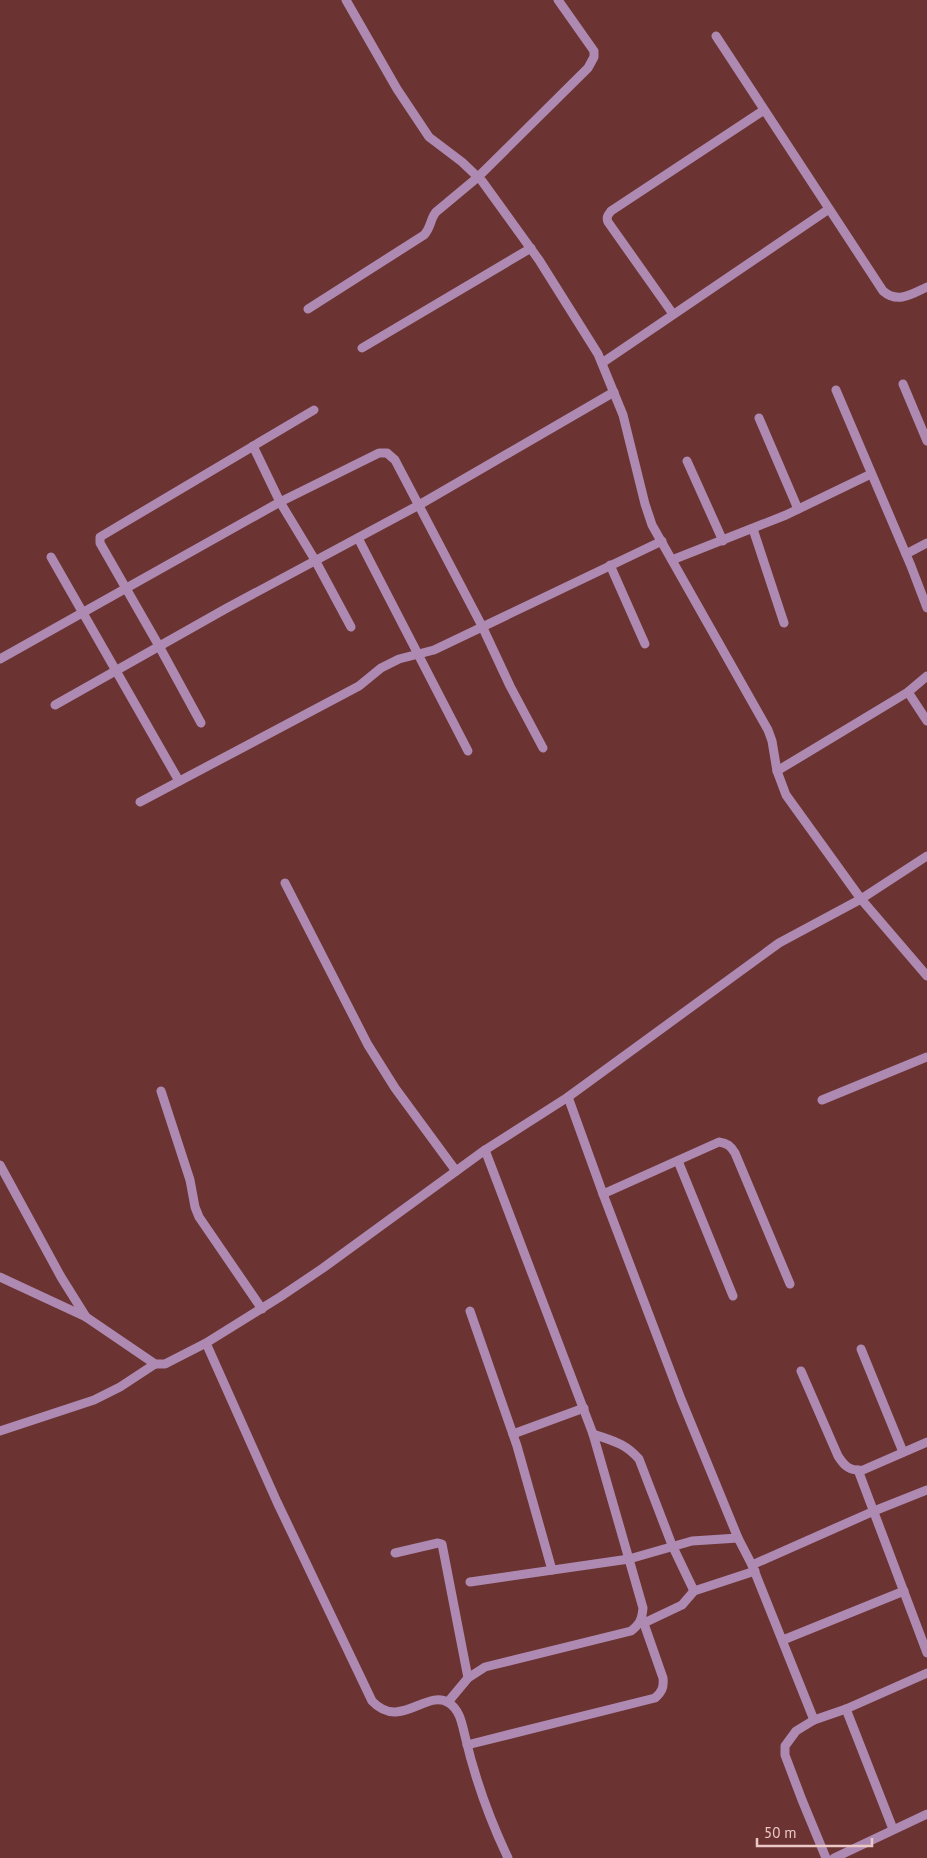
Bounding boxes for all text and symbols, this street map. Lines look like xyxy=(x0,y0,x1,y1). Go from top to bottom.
scale bar xyxy=(757,1816,872,1848)
text: 50 m xyxy=(764,1823,797,1842)

